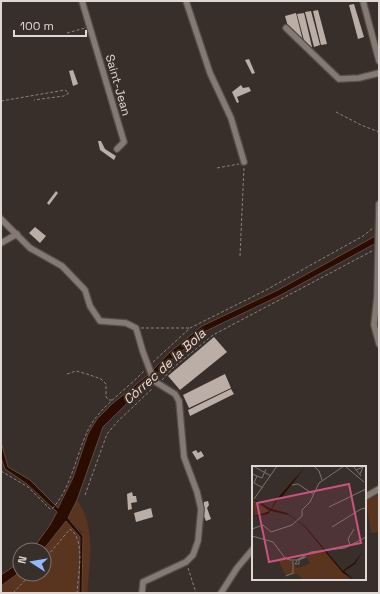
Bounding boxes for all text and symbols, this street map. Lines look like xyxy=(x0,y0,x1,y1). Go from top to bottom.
scale bar xyxy=(14,12,86,38)
text: 100 m xyxy=(20,18,54,34)
street label: Saint-Jean xyxy=(102,52,134,118)
water label: Còrrec de la Bola xyxy=(119,324,210,408)
inset map xyxy=(252,466,366,580)
north arrow xyxy=(12,542,52,582)
text: N xyxy=(15,555,30,565)

